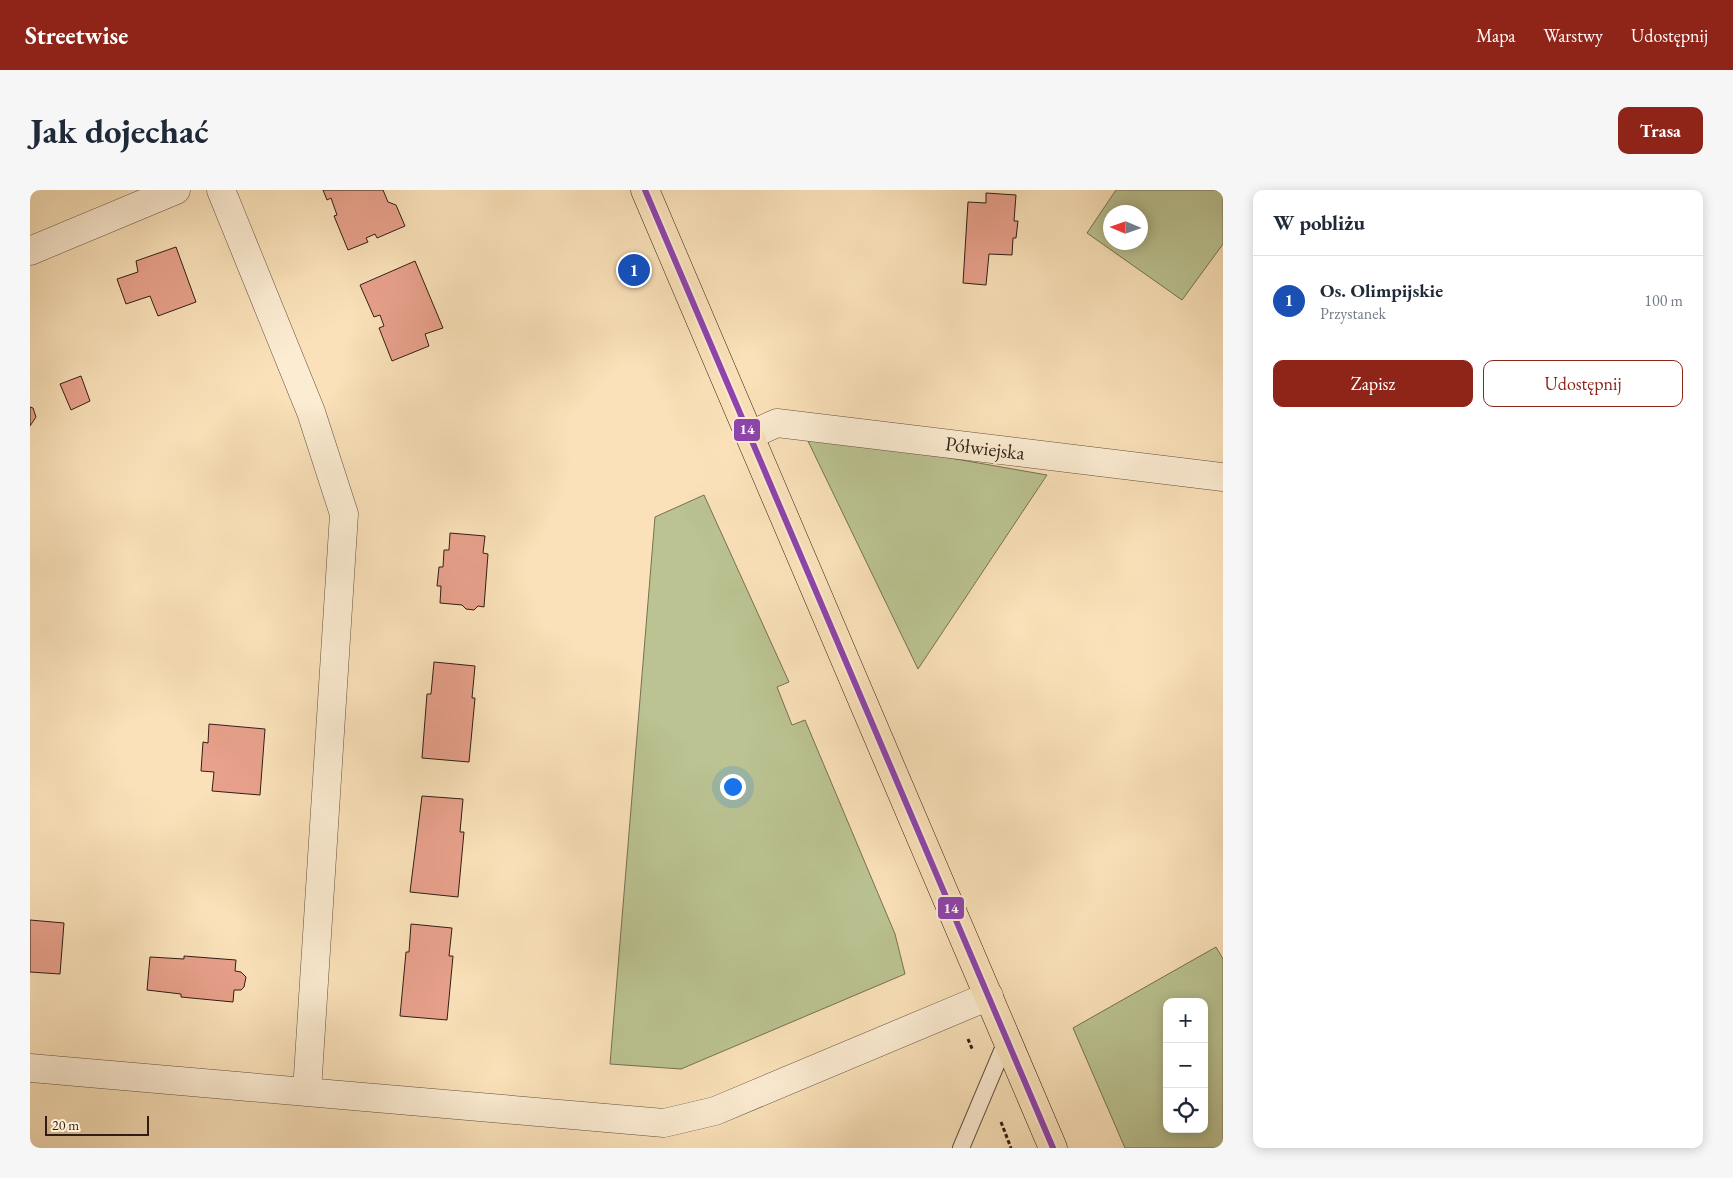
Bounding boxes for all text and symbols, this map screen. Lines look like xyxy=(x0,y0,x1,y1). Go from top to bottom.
text: Streetwise xyxy=(25,20,128,51)
text: Mapa xyxy=(1476,24,1515,47)
text: Warstwy xyxy=(1543,24,1603,47)
text: Udostępnij xyxy=(1631,24,1708,47)
button: Trasa xyxy=(1618,107,1703,154)
text: Jak dojechać xyxy=(30,108,209,153)
north arrow xyxy=(1103,205,1148,250)
text: W pobliżu xyxy=(1273,209,1365,236)
pin: 1 xyxy=(618,251,650,289)
text: Os. Olimpijskie xyxy=(1320,278,1443,303)
text: 1 xyxy=(1285,290,1293,311)
text: 100 m xyxy=(1644,290,1683,311)
text: Przystanek xyxy=(1320,303,1386,324)
button: Zapisz xyxy=(1273,360,1473,407)
button: Udostępnij xyxy=(1483,360,1683,407)
line badge: 14 xyxy=(733,418,761,442)
text: 14 xyxy=(740,420,755,438)
street label: Półwiejska xyxy=(944,430,1026,466)
your location xyxy=(720,774,746,800)
line badge: 14 xyxy=(937,896,965,920)
text: 14 xyxy=(944,899,959,917)
map controls xyxy=(1163,998,1208,1133)
button: + xyxy=(1163,998,1208,1043)
button: − xyxy=(1163,1043,1208,1088)
button: locate xyxy=(1163,1088,1208,1133)
scale bar xyxy=(45,1113,149,1136)
text: 20 m xyxy=(52,1116,79,1134)

